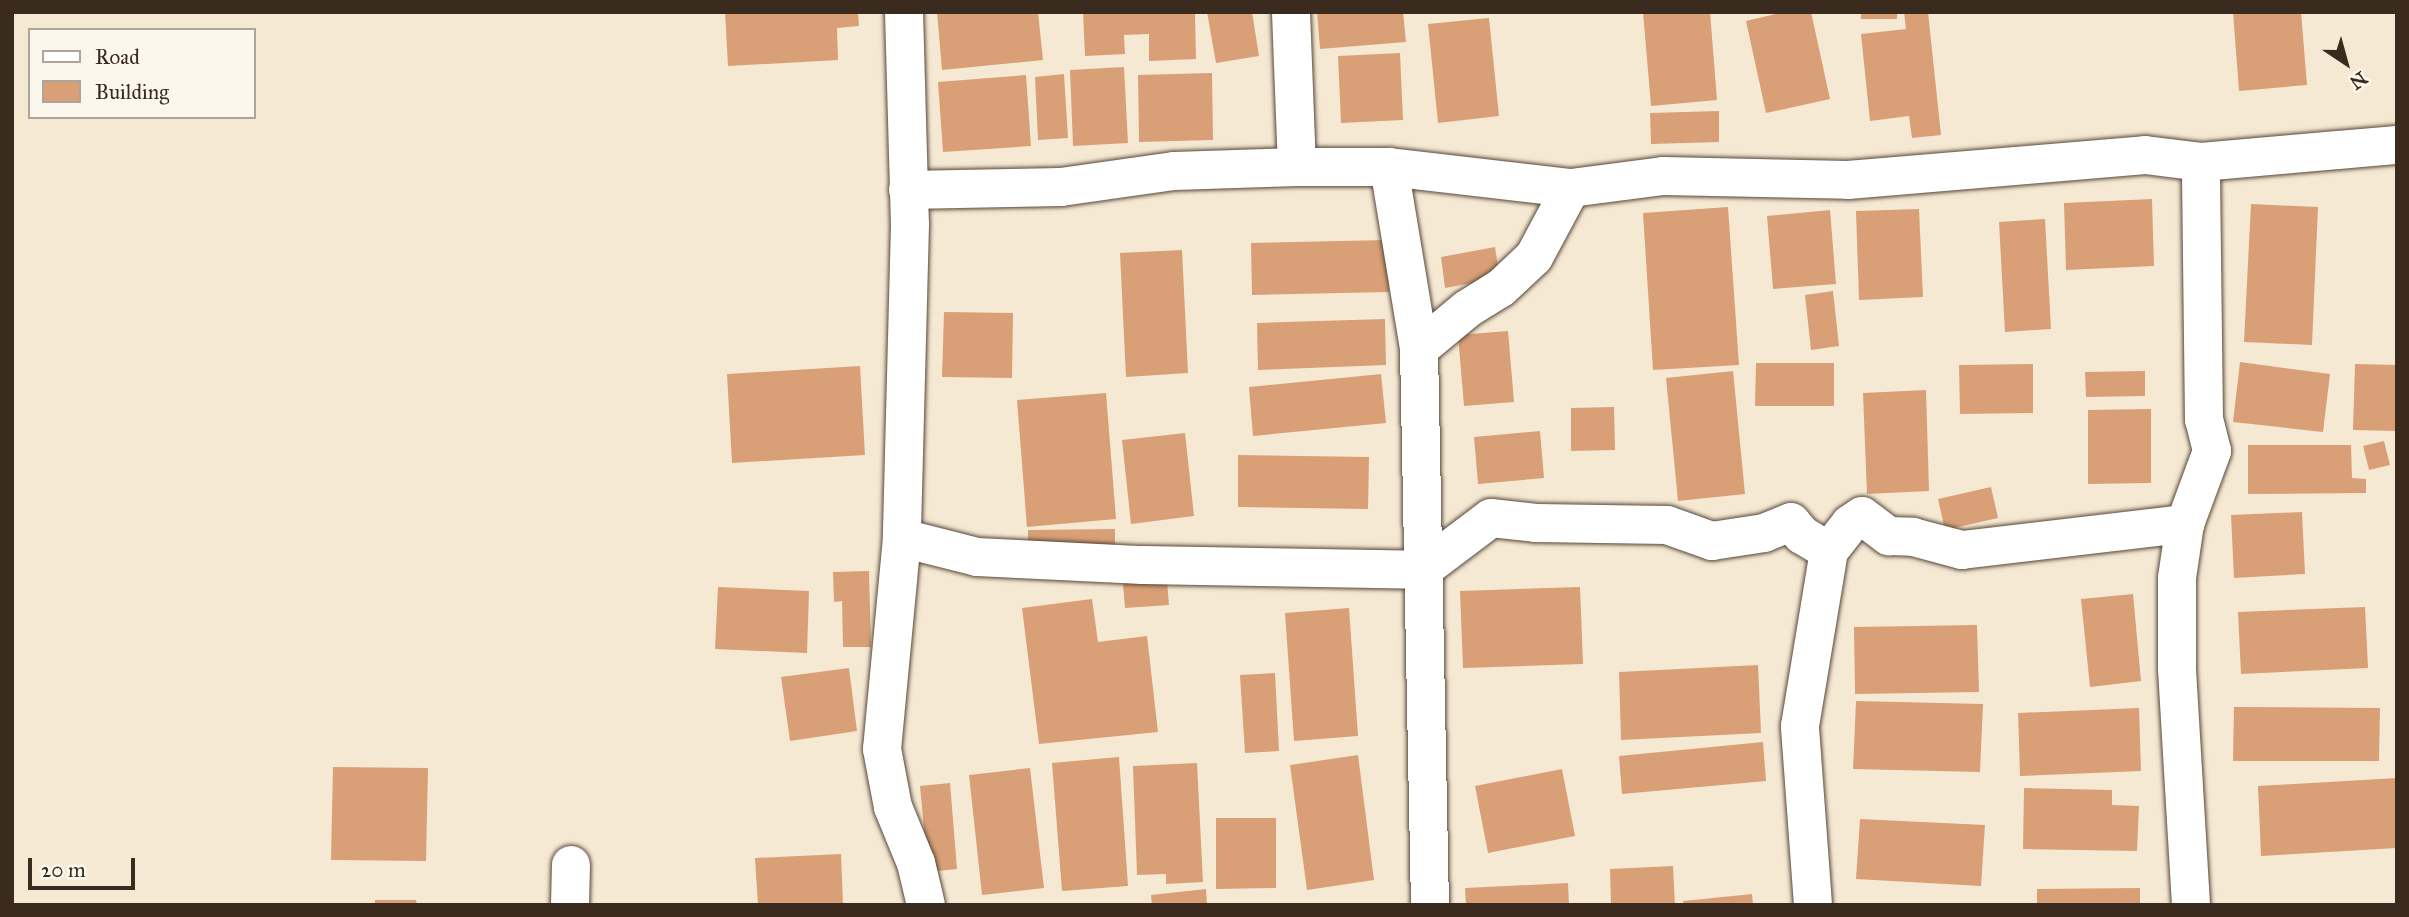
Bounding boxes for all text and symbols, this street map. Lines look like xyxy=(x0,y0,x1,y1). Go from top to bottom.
legend xyxy=(28,28,256,119)
north arrow xyxy=(2311,28,2381,98)
text: Road xyxy=(95,44,140,70)
text: N xyxy=(2345,66,2372,94)
text: Building xyxy=(95,79,169,105)
scale bar xyxy=(32,844,138,888)
text: 20 m xyxy=(41,857,86,883)

